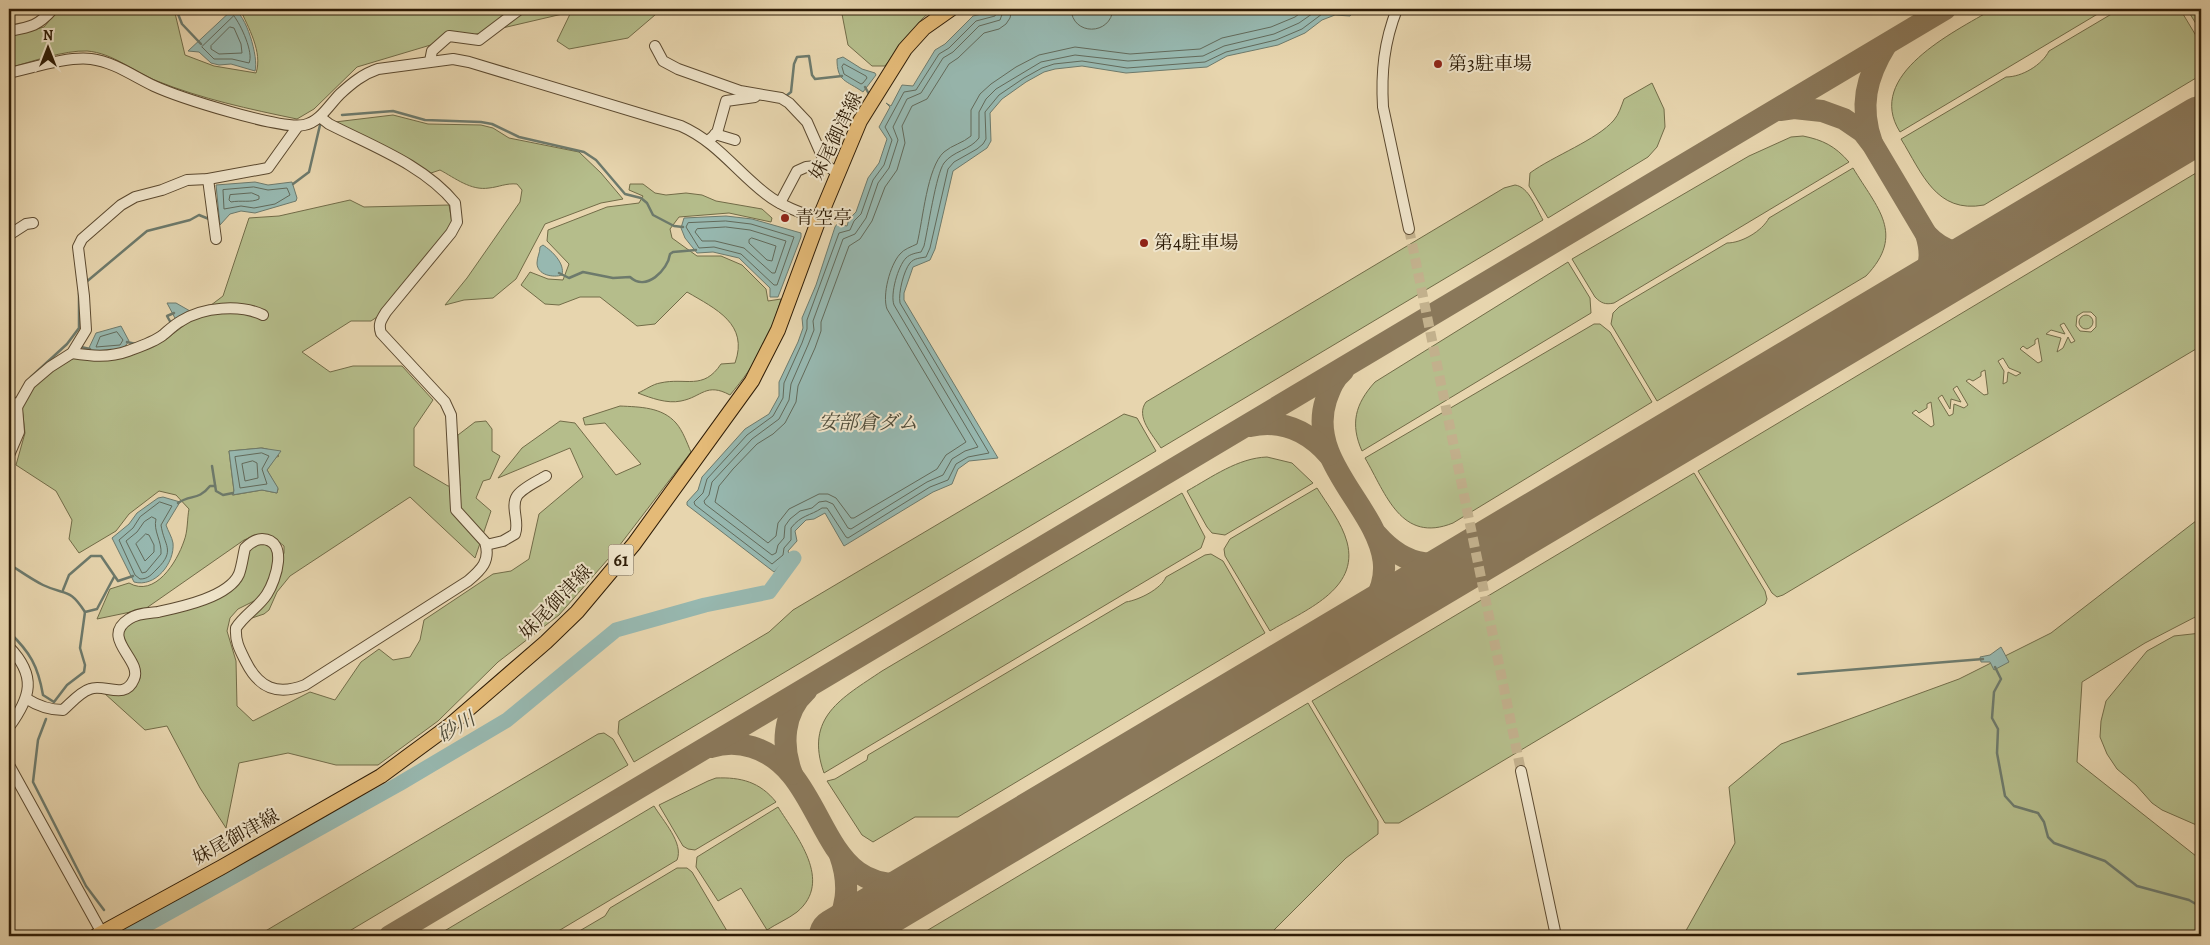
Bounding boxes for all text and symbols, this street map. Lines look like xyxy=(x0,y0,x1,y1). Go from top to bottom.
north arrow xyxy=(22,22,72,72)
text: N xyxy=(43,26,53,45)
place label: 第3駐車場 xyxy=(1448,51,1532,77)
marker: 第3駐車場 xyxy=(1432,58,1444,70)
street label: 妹尾御津線 xyxy=(803,88,869,184)
place label: 青空亭 xyxy=(795,205,852,231)
marker: 青空亭 xyxy=(779,212,791,224)
place label: 第4駐車場 xyxy=(1154,230,1239,256)
marker: 第4駐車場 xyxy=(1138,237,1150,249)
water label: 安部倉ダム xyxy=(818,409,918,436)
road number: 61 xyxy=(608,544,634,576)
street label: 妹尾御津線 xyxy=(514,559,598,645)
water label: 砂川 xyxy=(432,704,482,749)
street label: 妹尾御津線 xyxy=(188,803,284,871)

